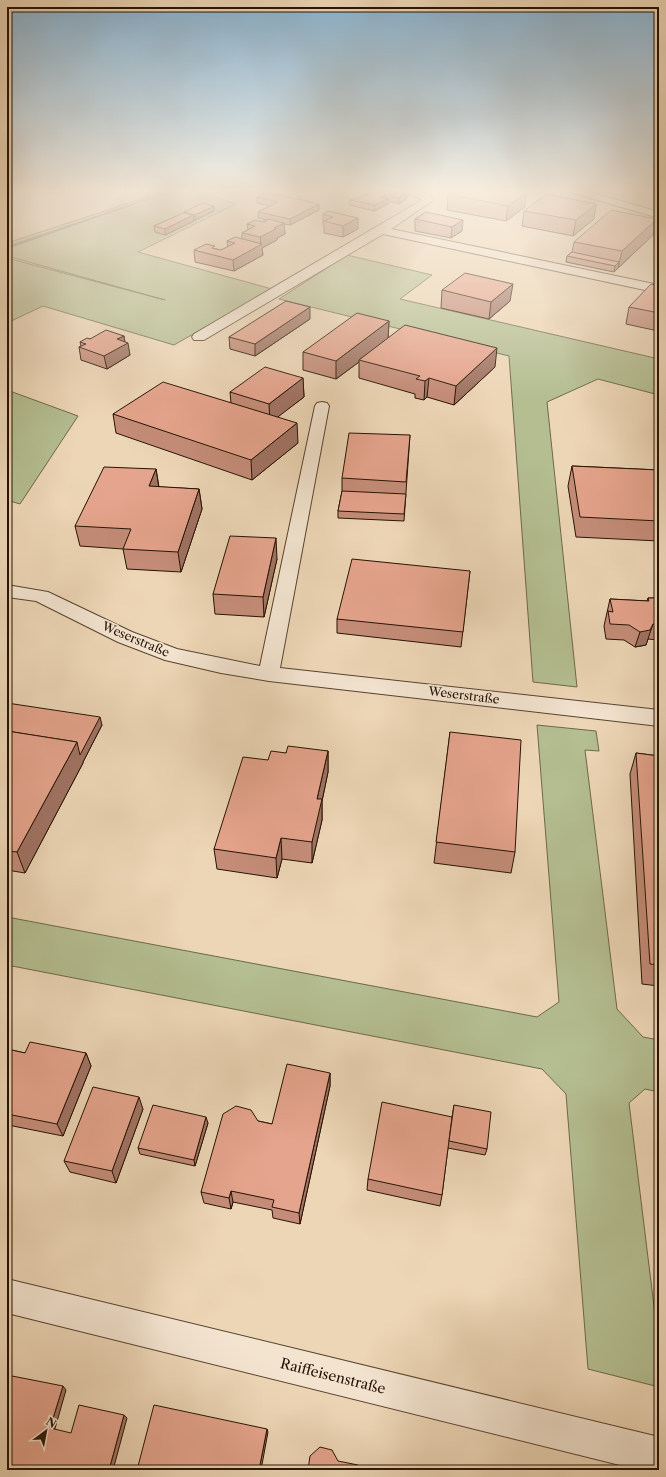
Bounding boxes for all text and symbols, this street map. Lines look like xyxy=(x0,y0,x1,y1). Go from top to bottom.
street label: Weserstraße xyxy=(99,618,172,660)
street label: Weserstraße xyxy=(427,683,501,707)
street label: Raiffeisenstraße xyxy=(278,1354,388,1398)
north arrow xyxy=(26,1411,66,1451)
text: N xyxy=(44,1414,59,1431)

